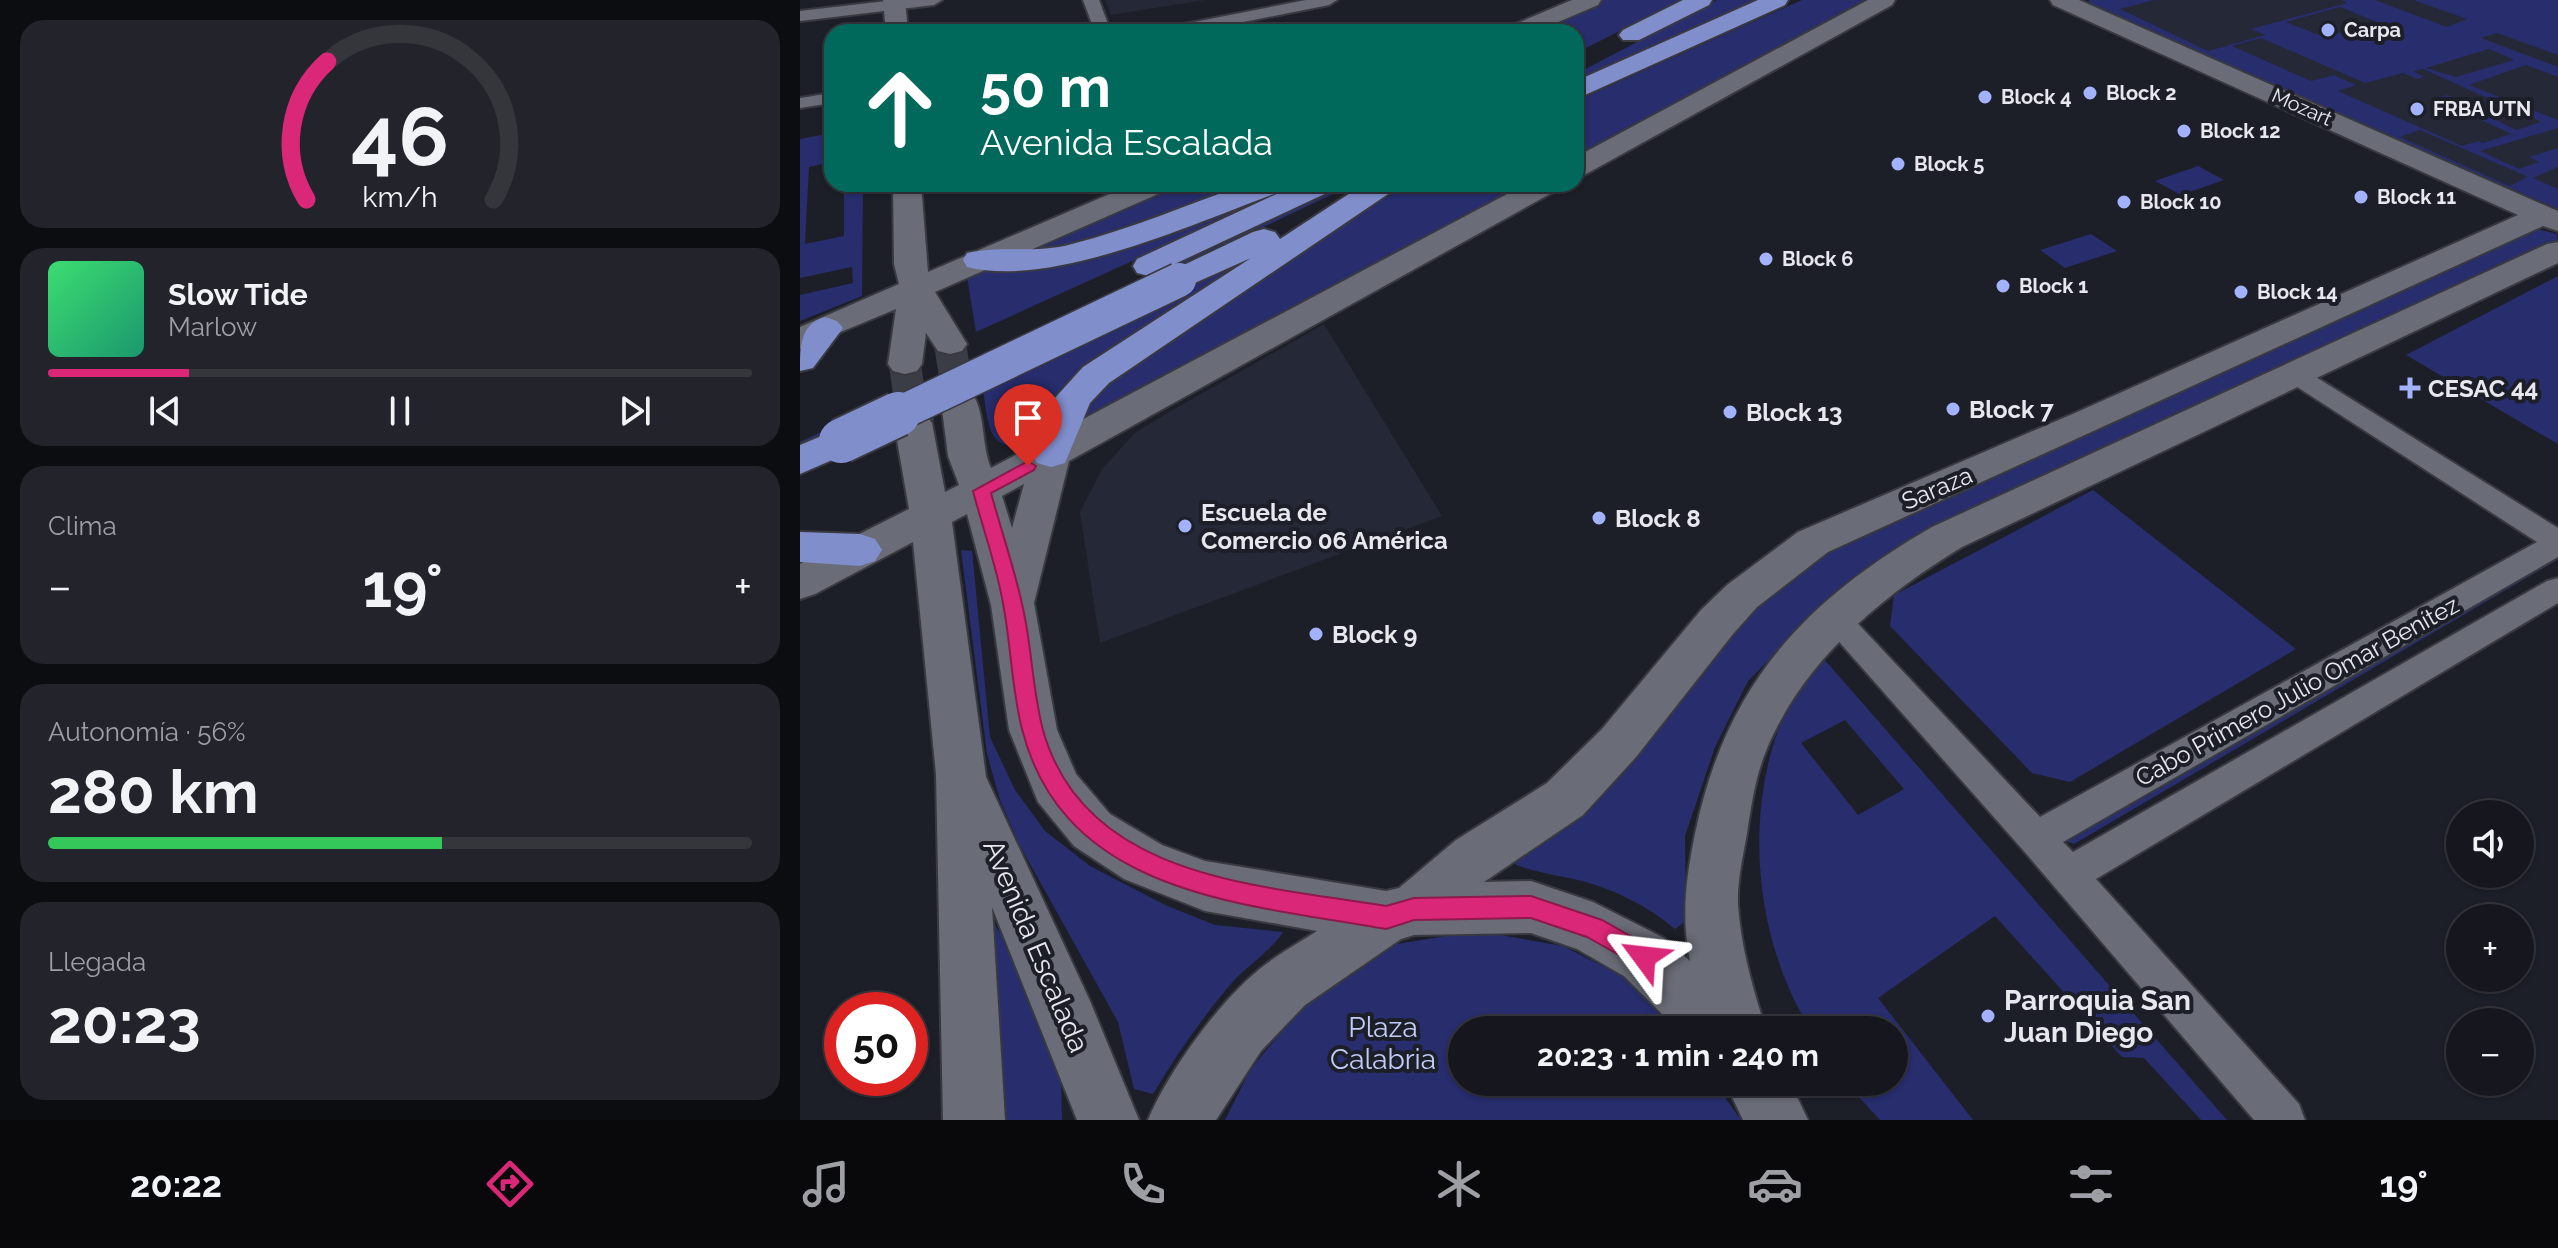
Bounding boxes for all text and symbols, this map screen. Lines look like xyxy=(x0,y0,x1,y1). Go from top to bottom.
place label: Carpa xyxy=(2344,18,2401,42)
marker: Carpa xyxy=(2319,21,2337,39)
text: 50 m xyxy=(980,54,1111,120)
icon: ahead xyxy=(848,56,952,160)
place label: Block 2 xyxy=(2106,81,2177,105)
street label: Mozart xyxy=(2268,83,2336,131)
marker: Block 2 xyxy=(2081,84,2099,102)
place label: Block 4 xyxy=(2001,85,2072,109)
text: 46 xyxy=(351,88,449,185)
marker: Block 4 xyxy=(1976,88,1994,106)
place label: FRBA UTN xyxy=(2433,97,2531,121)
marker: FRBA UTN xyxy=(2408,100,2426,118)
place label: Block 12 xyxy=(2200,119,2280,143)
text: Avenida Escalada xyxy=(980,121,1273,163)
marker: Block 12 xyxy=(2175,122,2193,140)
place label: Block 5 xyxy=(1914,152,1984,176)
marker: Block 5 xyxy=(1889,155,1907,173)
text: km/h xyxy=(362,180,438,214)
place label: Block 11 xyxy=(2377,185,2456,209)
marker: Block 11 xyxy=(2352,188,2370,206)
place label: Block 10 xyxy=(2140,190,2221,214)
marker: Block 10 xyxy=(2115,193,2133,211)
place label: Block 6 xyxy=(1782,247,1853,271)
marker: Block 6 xyxy=(1757,250,1775,268)
place label: Block 1 xyxy=(2019,274,2088,298)
text: Slow Tide xyxy=(168,277,308,312)
marker: Block 1 xyxy=(1994,277,2012,295)
place label: Block 14 xyxy=(2257,280,2338,304)
marker: Block 14 xyxy=(2232,283,2250,301)
text: Marlow xyxy=(168,312,257,342)
place label: CESAC 44 xyxy=(2428,374,2538,403)
marker: CESAC 44 xyxy=(2399,377,2421,399)
pin xyxy=(994,384,1062,466)
icon: previous xyxy=(143,389,187,433)
icon: pause xyxy=(378,389,422,433)
icon: next xyxy=(613,389,657,433)
place label: Block 7 xyxy=(1969,395,2054,424)
icon: arrive xyxy=(1006,396,1050,440)
place label: Block 13 xyxy=(1746,398,1842,427)
marker: Block 7 xyxy=(1944,400,1962,418)
marker: Block 13 xyxy=(1721,403,1739,421)
street label: Saraza xyxy=(1897,460,1977,516)
place label: Escuela de Comercio 06 América xyxy=(1201,498,1448,555)
place label: Block 8 xyxy=(1615,504,1701,533)
marker: Block 8 xyxy=(1590,509,1608,527)
text: Clima xyxy=(48,511,117,541)
marker: Escuela de Comercio 06 América xyxy=(1176,517,1194,535)
text: 19° xyxy=(363,551,443,621)
text: − xyxy=(48,561,72,612)
text: + xyxy=(734,561,752,612)
street label: Cabo Primero Julio Omar Benítez xyxy=(2130,590,2464,792)
place label: Block 9 xyxy=(1332,620,1417,649)
marker: Block 9 xyxy=(1307,625,1325,643)
text: Autonomía · 56% xyxy=(48,717,246,747)
text: 280 km xyxy=(48,757,259,827)
map controls xyxy=(2446,800,2534,1096)
button: sound xyxy=(2446,800,2534,888)
street label: Avenida Escalada xyxy=(976,835,1096,1057)
button: + xyxy=(2446,904,2534,992)
position arrow xyxy=(1602,915,1686,999)
text: Llegada xyxy=(48,947,146,977)
place label: Parroquia San Juan Diego xyxy=(2004,984,2191,1049)
text: 20:23 xyxy=(48,987,201,1057)
speed limit sign: 50 xyxy=(824,992,928,1096)
marker: Parroquia San Juan Diego xyxy=(1979,1007,1997,1025)
button: − xyxy=(2446,1008,2534,1096)
park label: Plaza Calabria xyxy=(1330,1011,1436,1076)
text: 20:23 · 1 min · 240 m xyxy=(1537,1038,1819,1073)
icon: directions xyxy=(482,1156,538,1212)
icon: music xyxy=(798,1156,854,1212)
icon: phone xyxy=(1115,1156,1171,1212)
icon: climate xyxy=(1431,1156,1487,1212)
icon: car xyxy=(1747,1156,1803,1212)
icon: filters xyxy=(2063,1156,2119,1212)
text: 20:22 xyxy=(130,1163,222,1205)
text: 19° xyxy=(2380,1163,2428,1205)

